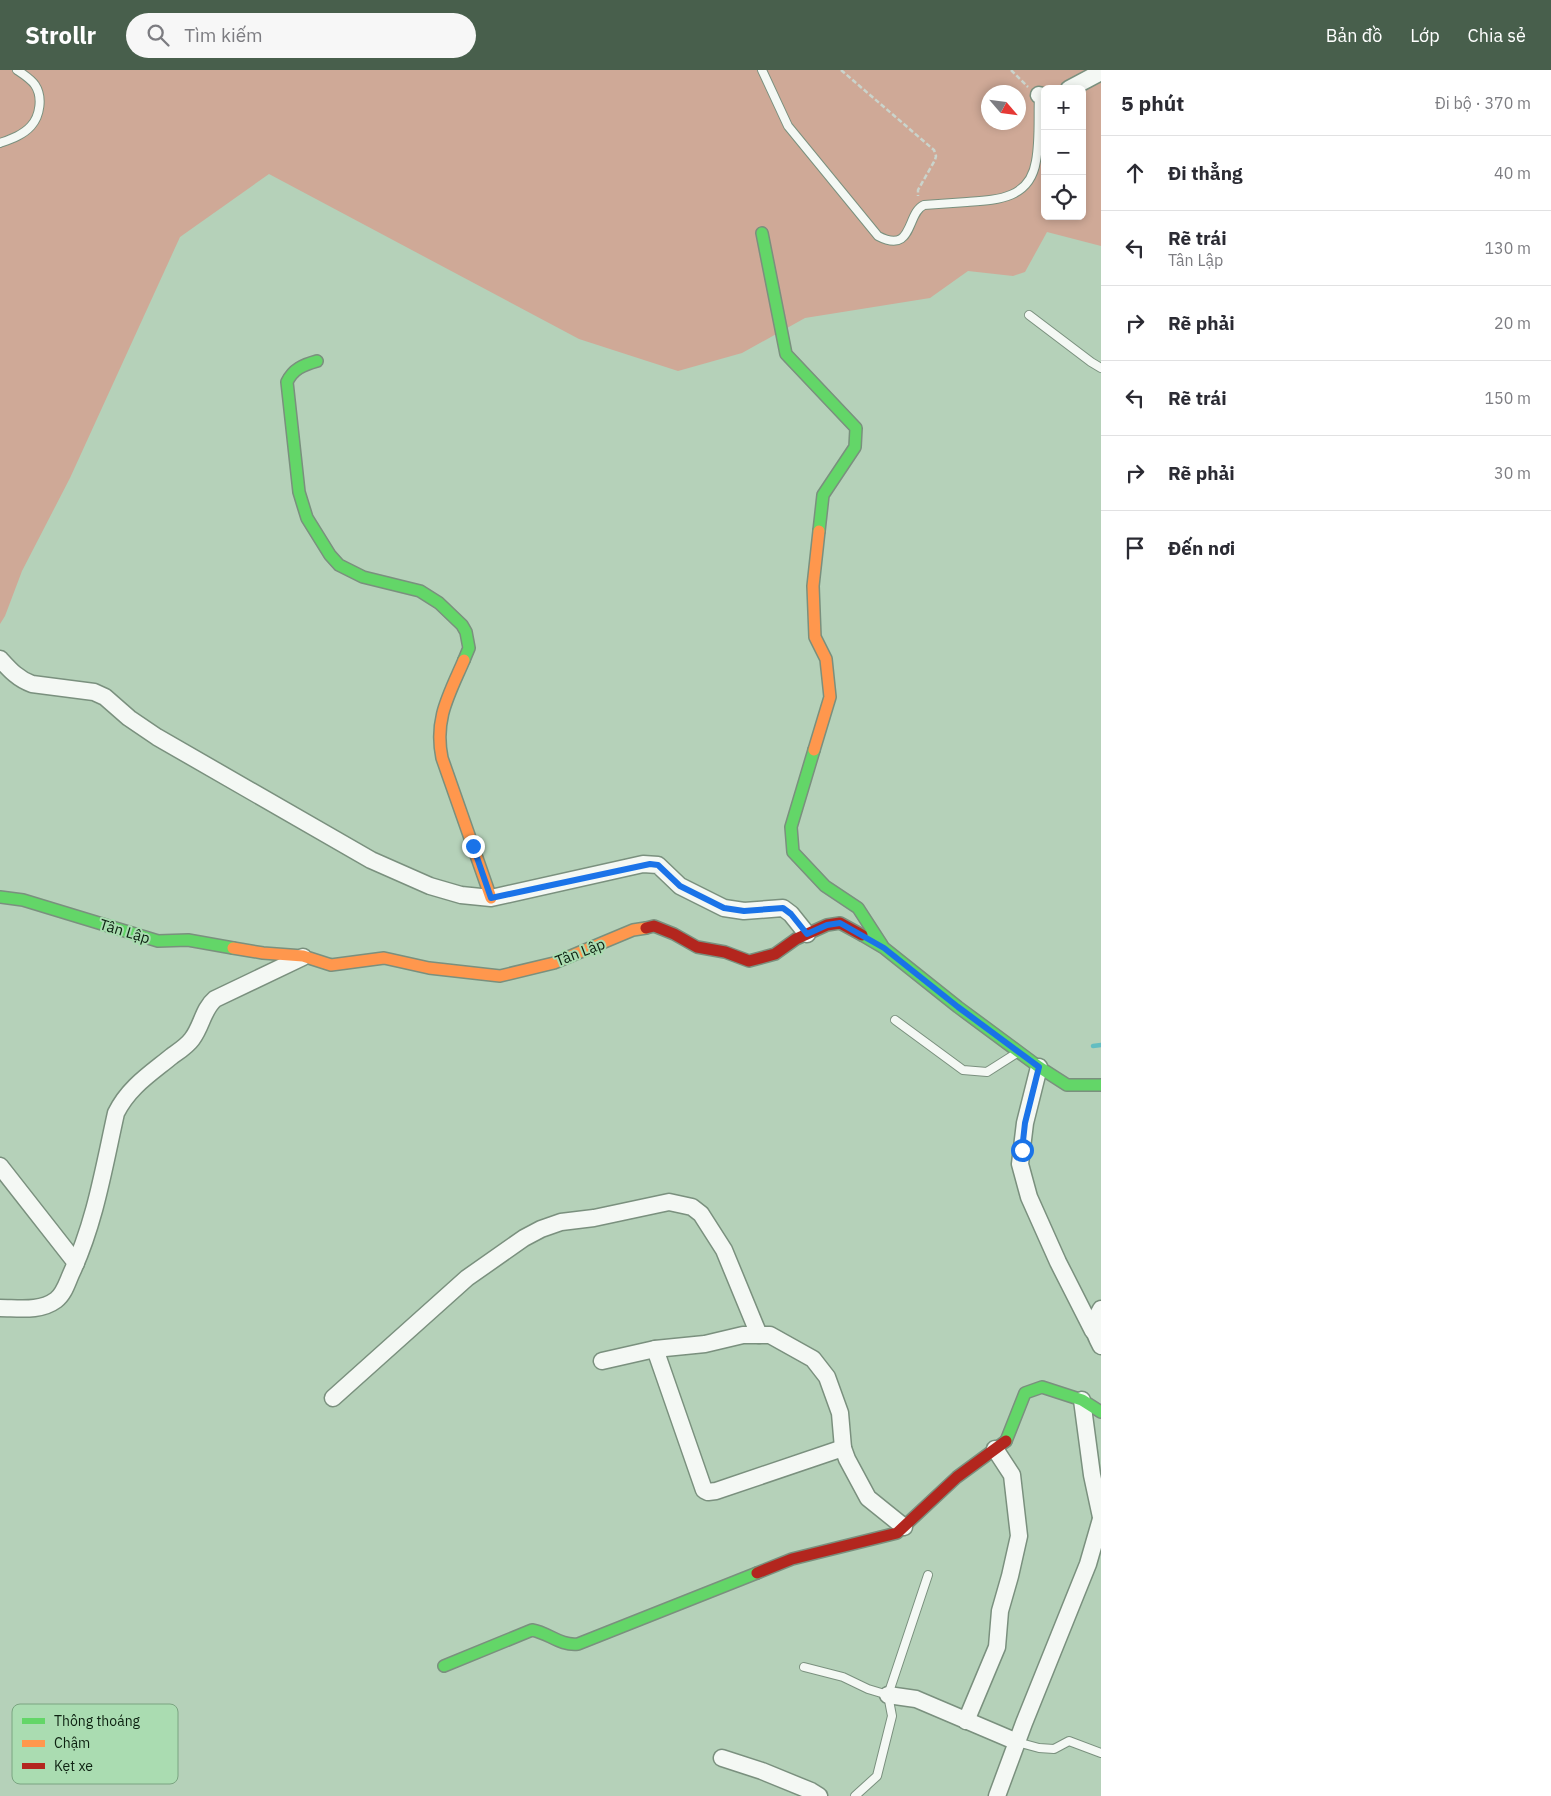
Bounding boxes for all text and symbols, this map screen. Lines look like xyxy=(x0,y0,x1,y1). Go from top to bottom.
search box xyxy=(126,13,476,58)
text: Strollr xyxy=(25,19,96,51)
icon: search xyxy=(144,21,172,49)
text: Tìm kiếm xyxy=(184,23,263,47)
text: Bản đồ xyxy=(1326,24,1382,47)
text: Lớp xyxy=(1410,24,1440,47)
text: Chia sẻ xyxy=(1468,24,1526,47)
north arrow xyxy=(981,85,1026,130)
map controls xyxy=(1041,85,1086,220)
button: + xyxy=(1041,85,1086,130)
text: 5 phút xyxy=(1121,89,1184,117)
text: Đi bộ · 370 m xyxy=(1435,93,1531,113)
button: − xyxy=(1041,130,1086,175)
icon: ahead xyxy=(1121,159,1149,187)
text: Đi thẳng xyxy=(1168,161,1242,185)
text: 40 m xyxy=(1494,163,1531,183)
button: locate xyxy=(1041,175,1086,220)
text: Rẽ trái xyxy=(1168,226,1227,250)
icon: left xyxy=(1121,234,1149,262)
text: 130 m xyxy=(1484,238,1531,258)
text: Tân Lập xyxy=(1168,250,1223,270)
icon: right xyxy=(1121,309,1149,337)
text: Rẽ phải xyxy=(1168,311,1235,335)
text: 20 m xyxy=(1494,313,1531,333)
icon: left xyxy=(1121,384,1149,412)
text: Rẽ trái xyxy=(1168,386,1227,410)
text: 150 m xyxy=(1484,388,1531,408)
icon: right xyxy=(1121,459,1149,487)
text: Rẽ phải xyxy=(1168,461,1235,485)
text: 30 m xyxy=(1494,463,1531,483)
icon: arrive xyxy=(1121,534,1149,562)
text: Đến nơi xyxy=(1168,536,1235,560)
route end xyxy=(462,835,485,858)
street label: Tân Lập xyxy=(97,914,153,948)
street label: Tân Lập xyxy=(552,934,608,970)
route start xyxy=(1011,1139,1034,1162)
legend xyxy=(12,1704,178,1784)
text: Thông thoáng xyxy=(54,1712,141,1730)
text: Chậm xyxy=(54,1734,90,1752)
text: Kẹt xe xyxy=(54,1757,93,1775)

